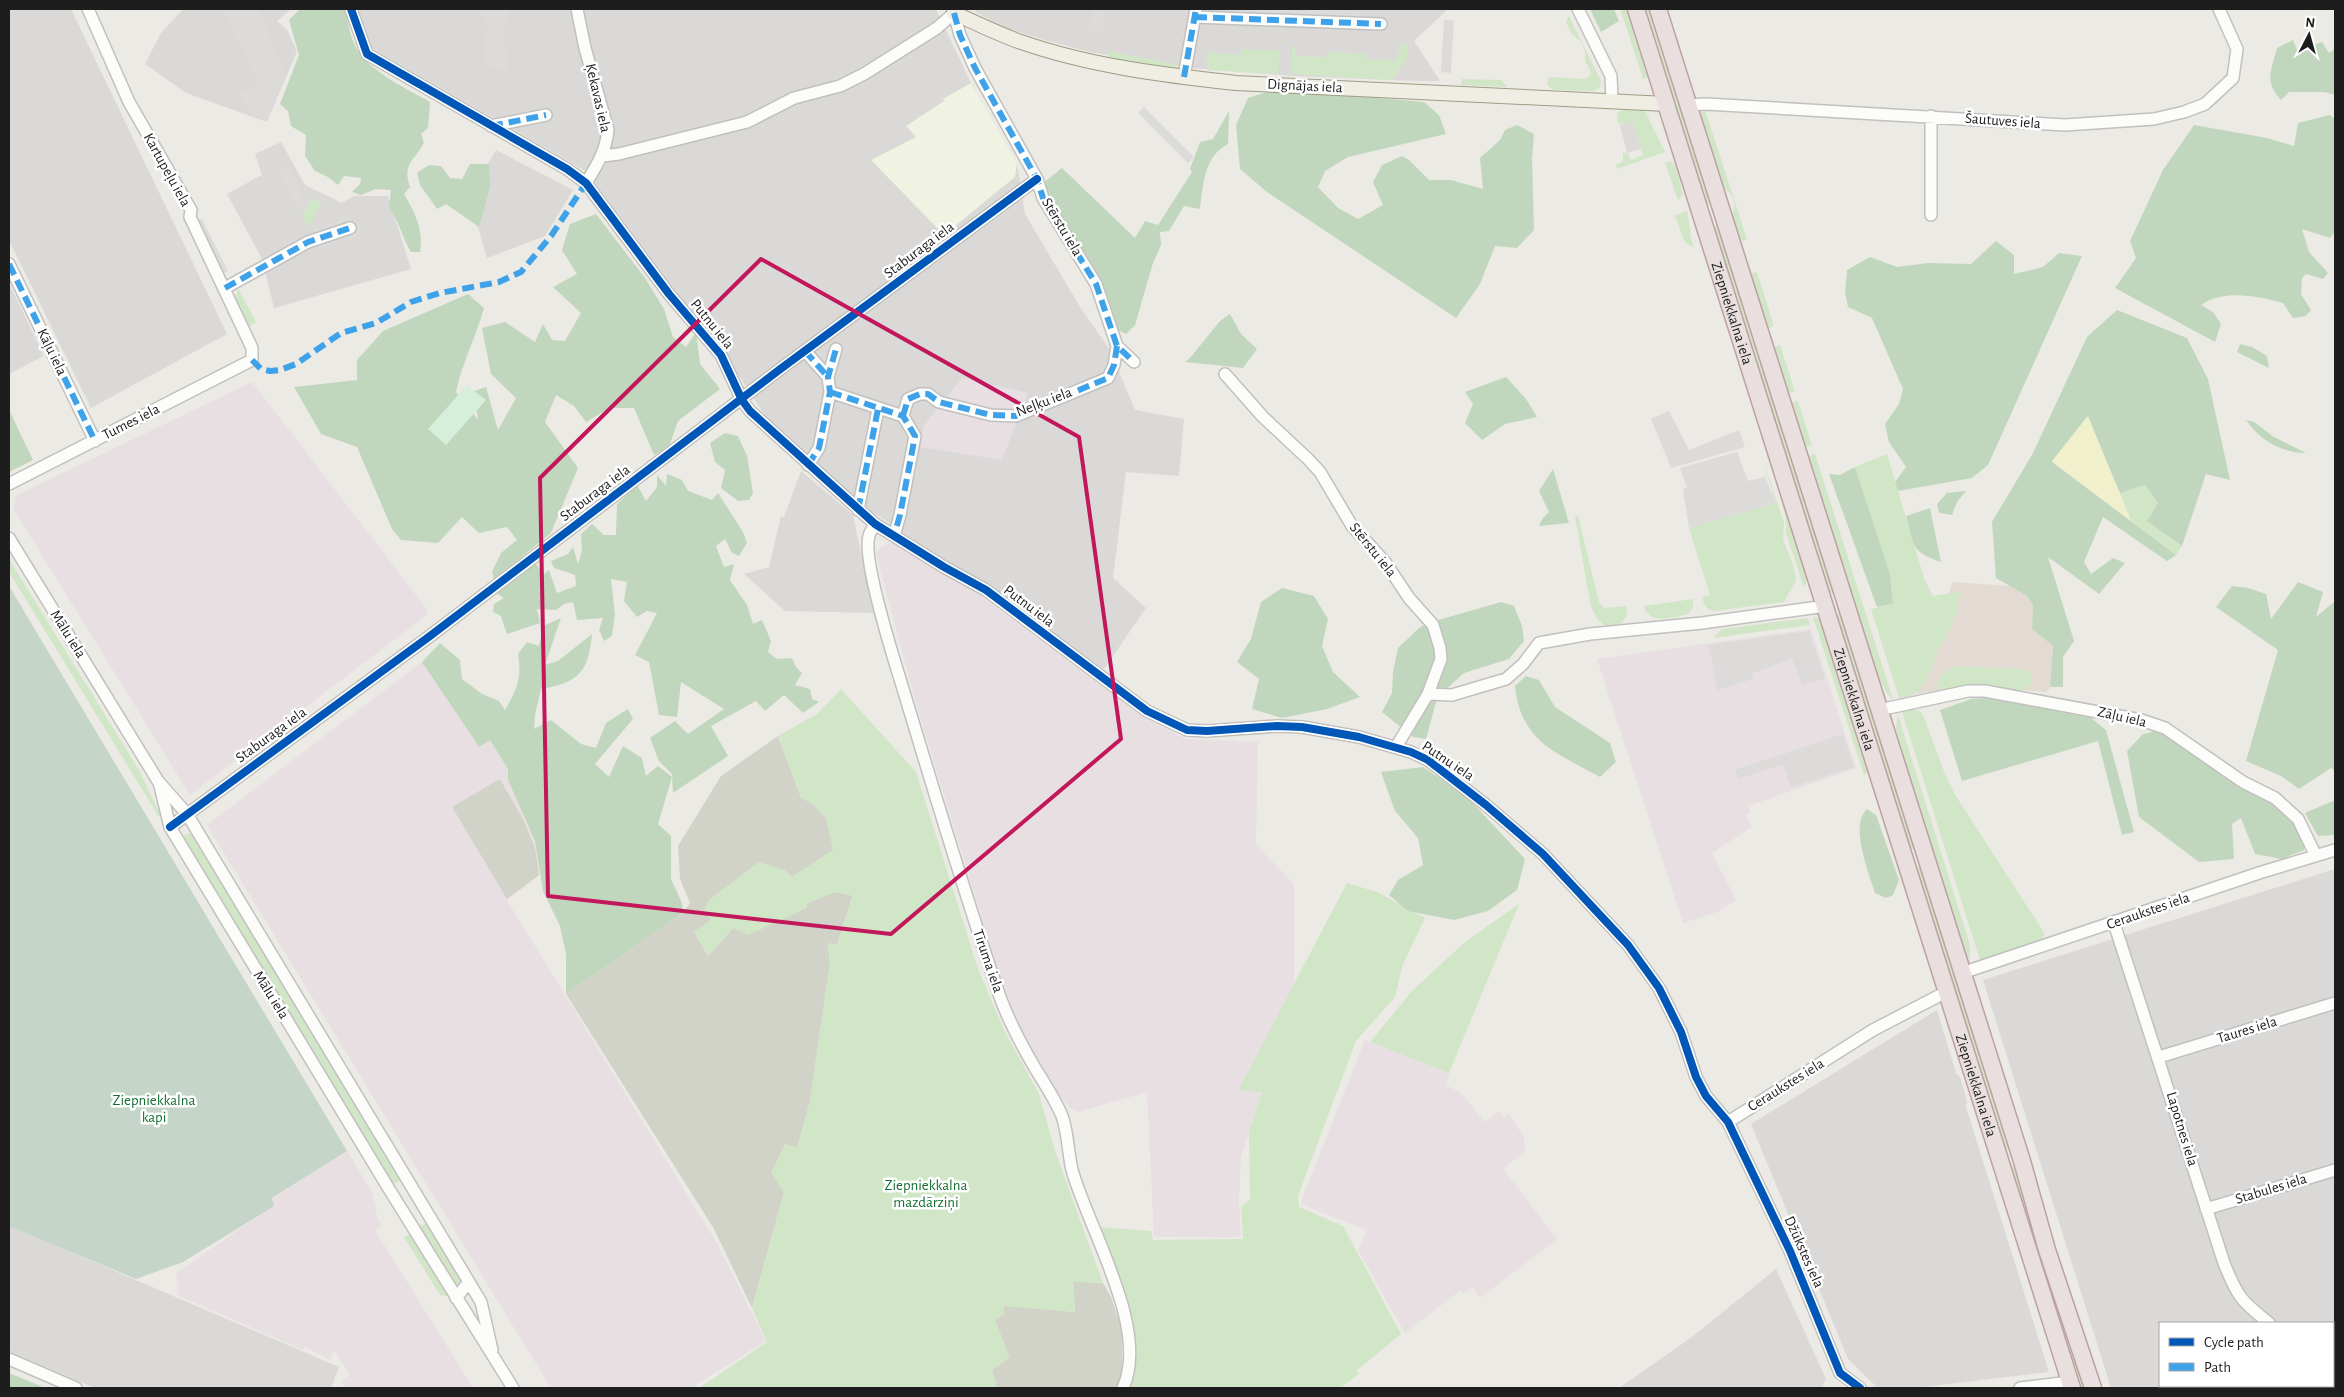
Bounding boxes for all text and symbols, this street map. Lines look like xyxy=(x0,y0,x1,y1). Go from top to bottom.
north arrow xyxy=(2284,10,2334,60)
text: N xyxy=(2305,16,2316,31)
street label: Ķekavas iela xyxy=(582,62,613,134)
street label: Dignājas iela xyxy=(1267,77,1343,95)
street label: Šautuves iela xyxy=(1965,110,2041,131)
street label: Kartupeļu iela xyxy=(140,131,193,210)
street label: Stērstu iela xyxy=(1039,195,1085,259)
street label: Staburaga iela xyxy=(881,219,957,281)
street label: Ziepniekkalna iela xyxy=(1709,260,1755,366)
street label: Putnu iela xyxy=(688,296,736,352)
street label: Kāļu iela xyxy=(33,326,70,378)
street label: Neļķu iela xyxy=(1014,384,1075,420)
street label: Tumes iela xyxy=(100,401,162,443)
street label: Staburaga iela xyxy=(557,462,633,524)
street label: Stērstu iela xyxy=(1347,520,1399,580)
street label: Putnu iela xyxy=(1001,582,1057,630)
street label: Mālu iela xyxy=(47,607,89,661)
street label: Ziepniekkalna iela xyxy=(1831,646,1878,753)
street label: Staburaga iela xyxy=(233,704,309,766)
street label: Zāļu iela xyxy=(2096,704,2148,731)
street label: Putnu iela xyxy=(1419,738,1477,784)
street label: Ceraukstes iela xyxy=(2105,890,2192,932)
street label: Tīruma iela xyxy=(970,927,1006,995)
street label: Mālu iela xyxy=(250,968,292,1022)
street label: Taures iela xyxy=(2215,1014,2279,1046)
street label: Ziepniekkalna iela xyxy=(1953,1032,2000,1139)
street label: Ceraukstes iela xyxy=(1745,1056,1827,1114)
street label: Lapotnes iela xyxy=(2164,1090,2200,1168)
park label: Ziepniekkalna kapi xyxy=(113,1093,196,1125)
street label: Stabules iela xyxy=(2233,1171,2309,1207)
park label: Ziepniekkalna mazdārziņi xyxy=(885,1178,968,1211)
street label: Džūkstes iela xyxy=(1782,1214,1826,1290)
legend xyxy=(2159,1322,2334,1387)
text: Cycle path xyxy=(2204,1335,2264,1350)
text: Path xyxy=(2204,1360,2231,1375)

